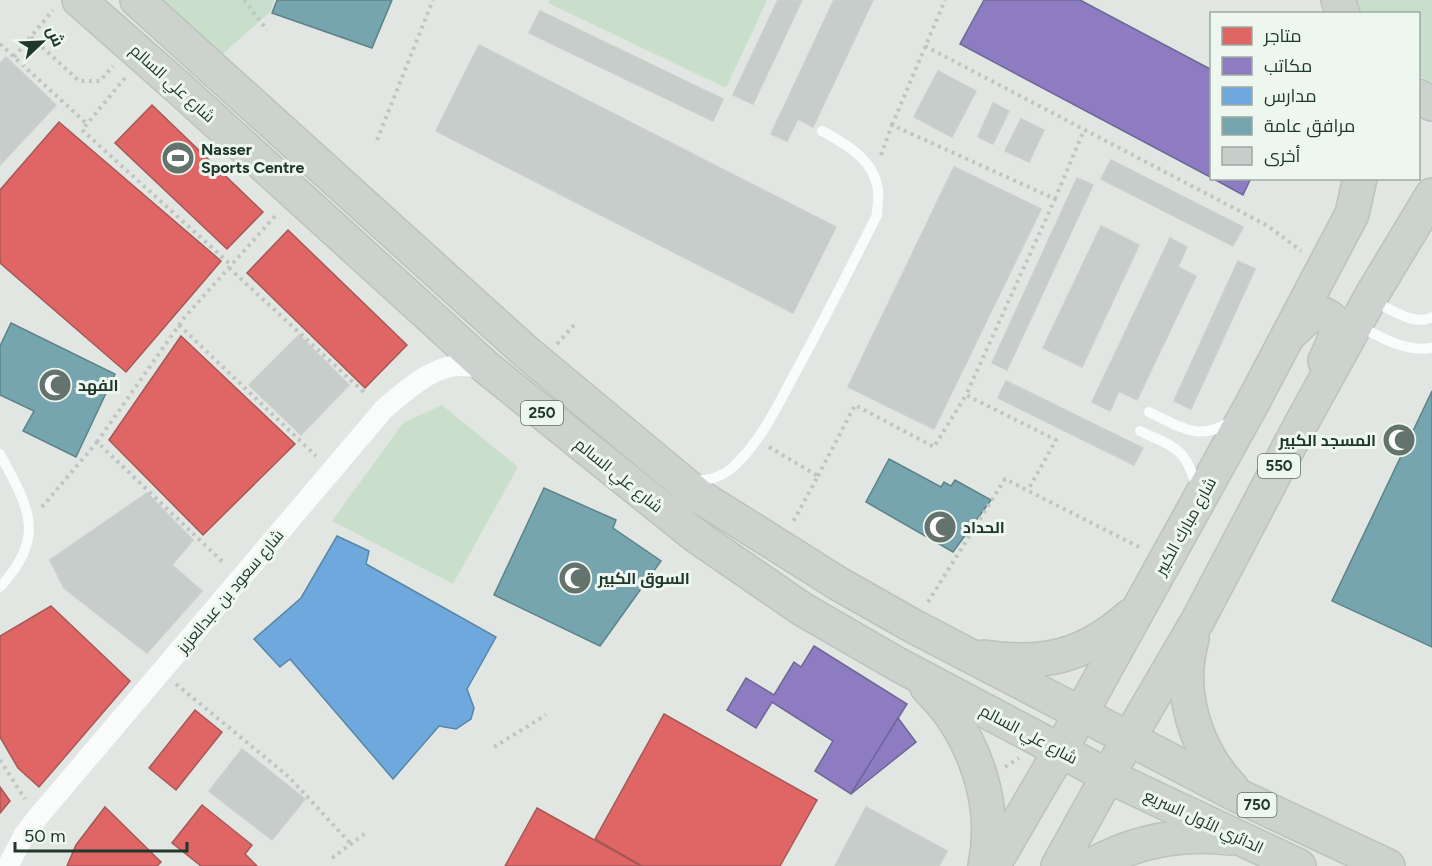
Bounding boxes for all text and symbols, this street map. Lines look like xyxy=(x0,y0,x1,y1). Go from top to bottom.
north arrow xyxy=(12,12,72,72)
legend xyxy=(1210,12,1420,180)
text: ش xyxy=(43,23,68,49)
text: متاجر xyxy=(1263,25,1302,47)
street label: شارع علي السالم xyxy=(124,40,219,129)
text: مكاتب xyxy=(1264,55,1312,77)
text: مدارس xyxy=(1264,85,1317,107)
text: مرافق عامة xyxy=(1264,115,1355,138)
sports icon: Nasser Sports Centre xyxy=(160,140,196,176)
place label: Nasser Sports Centre xyxy=(201,140,304,177)
text: أخرى xyxy=(1264,145,1301,167)
mosque icon: الفهد xyxy=(37,367,73,403)
place label: الفهد xyxy=(78,376,119,395)
road number: 250 xyxy=(521,401,563,425)
mosque icon: المسجد الكبير xyxy=(1381,422,1417,458)
place label: المسجد الكبير xyxy=(1278,431,1376,450)
street label: شارع علي السالم xyxy=(568,434,666,520)
road number: 550 xyxy=(1258,454,1300,478)
street label: شارع مبارك الكبير xyxy=(1150,474,1222,580)
mosque icon: الحداد xyxy=(922,509,958,545)
place label: الحداد xyxy=(963,518,1005,537)
street label: شارع سعود بن عبدالعزيز xyxy=(172,526,289,659)
mosque icon: السوق الكبير xyxy=(557,560,593,596)
place label: السوق الكبير xyxy=(597,569,690,588)
street label: شارع علي السالم xyxy=(975,701,1081,772)
street label: الدائري الأول السريع xyxy=(1139,785,1266,861)
road number: 750 xyxy=(1238,793,1276,817)
scale bar xyxy=(15,815,188,853)
text: 50 m xyxy=(24,825,66,847)

